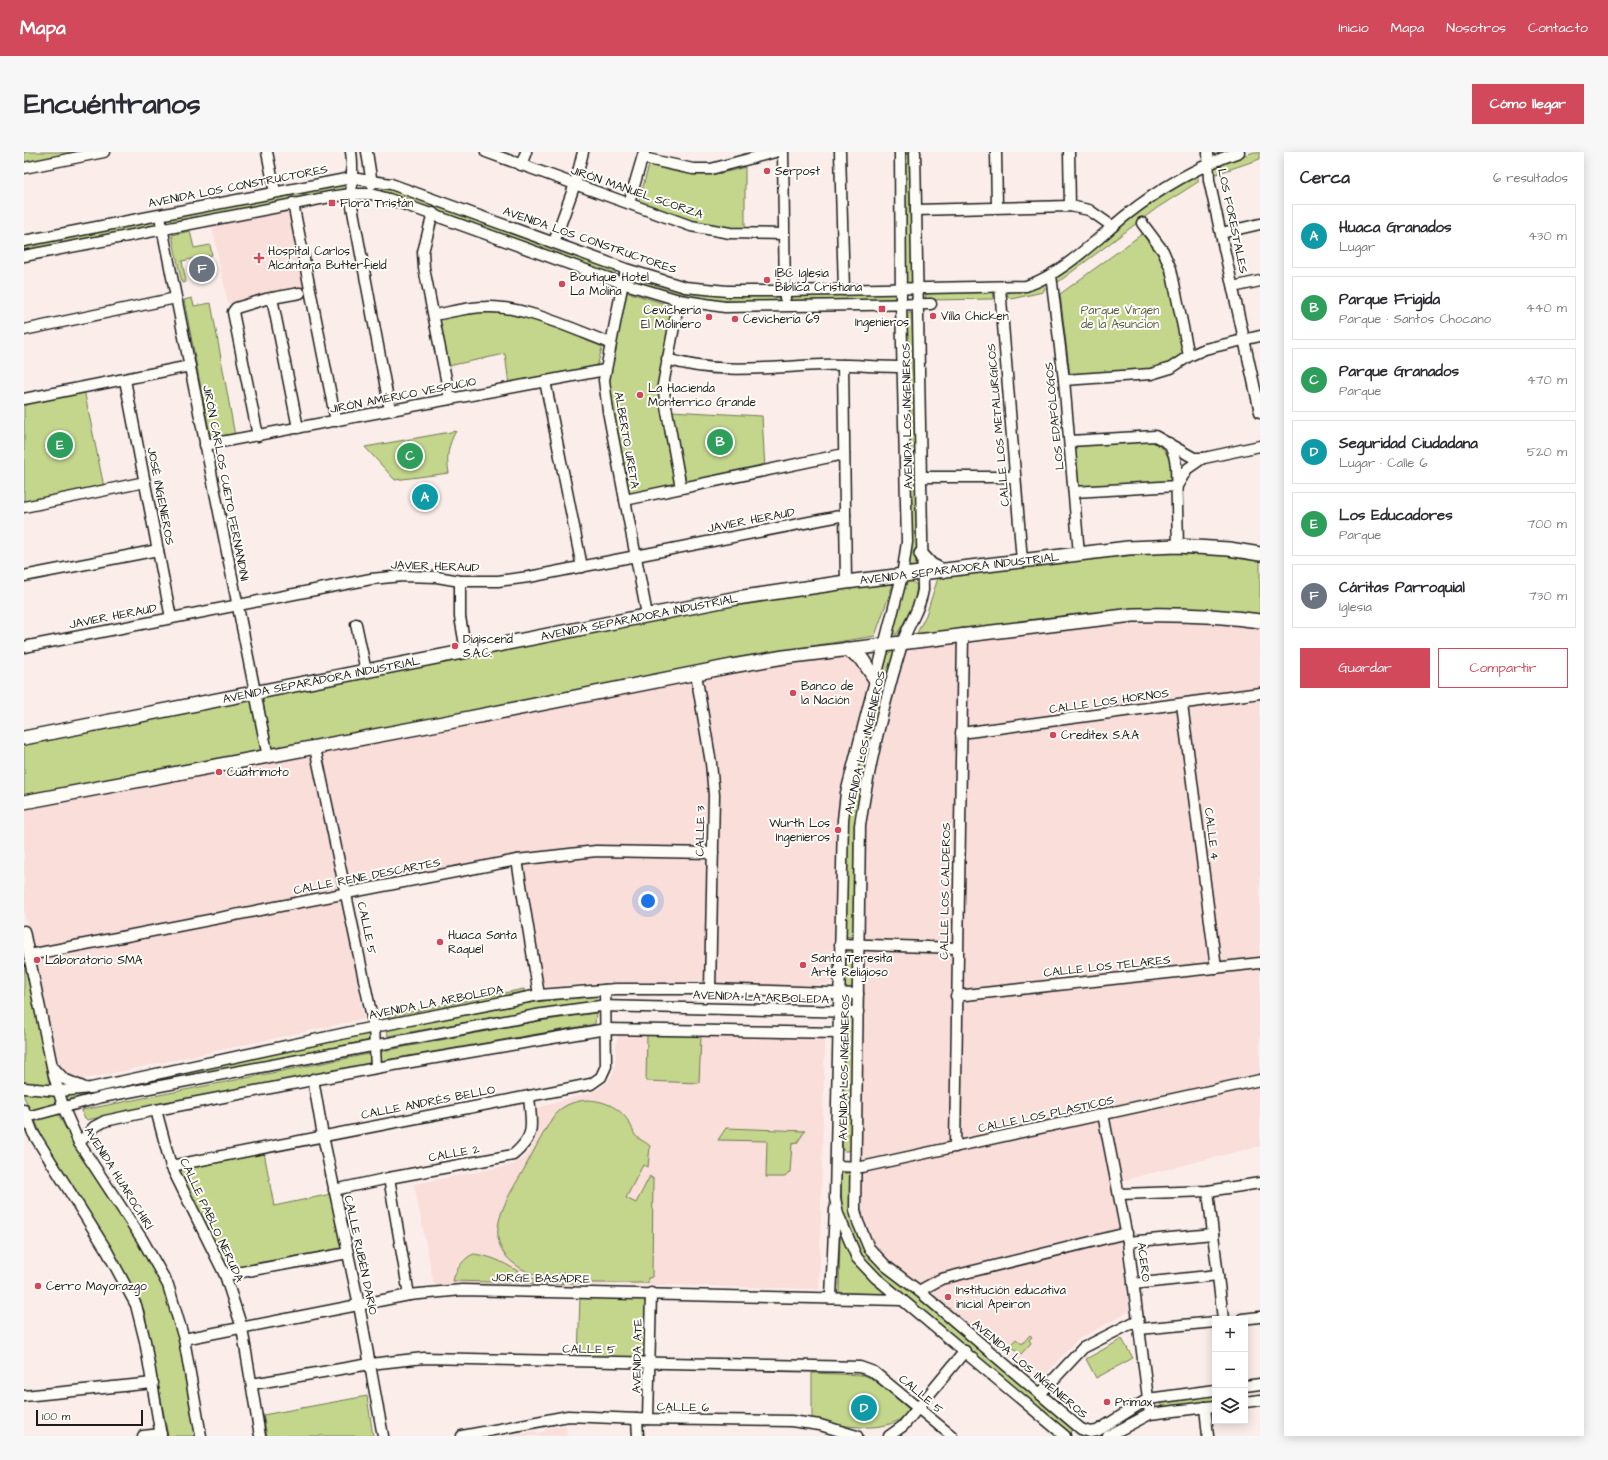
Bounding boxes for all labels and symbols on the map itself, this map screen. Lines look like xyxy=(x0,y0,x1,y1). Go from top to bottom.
street label: AVENIDA LOS CONSTRUCTORES xyxy=(147,161,330,212)
street label: JIRÓN MANUEL SCORZA xyxy=(568,162,706,223)
place label: Serpost xyxy=(775,163,820,180)
marker: Serpost xyxy=(762,166,772,176)
street label: LOS FORESTALES xyxy=(1213,167,1252,275)
place label: Flora Tristán xyxy=(340,195,413,212)
marker: Flora Tristán xyxy=(327,198,337,208)
street label: AVENIDA LOS CONSTRUCTORES xyxy=(501,203,679,278)
place label: Hospital Carlos Alcántara Butterfield xyxy=(268,243,387,274)
marker: Hospital Carlos Alcántara Butterfield xyxy=(253,252,265,264)
pin: F xyxy=(189,254,215,284)
place label: IBC Iglesia Bíblica Cristiana xyxy=(775,265,862,296)
place label: Boutique Hotel La Molina xyxy=(570,269,649,300)
marker: IBC Iglesia Bíblica Cristiana xyxy=(762,275,772,285)
marker: Boutique Hotel La Molina xyxy=(557,279,567,289)
place label: Cevichería El Molinero xyxy=(641,302,701,333)
park label: Parque Virgen de la Asuncion xyxy=(1081,302,1159,333)
marker: Ingenieros xyxy=(877,304,887,314)
place label: Villa Chicken xyxy=(941,308,1009,325)
place label: Cevichería 69 xyxy=(743,311,820,328)
marker: Villa Chicken xyxy=(928,311,938,321)
marker: Cevichería El Molinero xyxy=(704,312,714,322)
marker: Cevichería 69 xyxy=(730,314,740,324)
place label: Ingenieros xyxy=(855,314,909,332)
street label: AVENIDA LOS INGENIEROS xyxy=(898,342,917,489)
street label: CALLE LOS METALURGICOS xyxy=(983,342,1014,507)
street label: LOS EDAFÓLOGOS xyxy=(1040,361,1069,471)
street label: JIRÓN AMÉRICO VESPUCIO xyxy=(329,373,478,418)
place label: La Hacienda Monterrico Grande xyxy=(648,380,756,411)
street label: JIRÓN CARLOS CUETO FERNANDINI xyxy=(198,384,253,583)
street label: ALBERTO URETA xyxy=(610,390,643,490)
marker: La Hacienda Monterrico Grande xyxy=(635,390,645,400)
pin: B xyxy=(707,427,733,457)
pin: E xyxy=(47,430,73,460)
pin: C xyxy=(397,441,423,471)
street label: JOSÉ INGENIEROS xyxy=(143,446,178,547)
pin: A xyxy=(412,482,438,512)
street label: JAVIER HERAUD xyxy=(706,504,797,537)
street label: AVENIDA SEPARADORA INDUSTRIAL xyxy=(859,548,1061,589)
street label: JAVIER HERAUD xyxy=(390,556,480,577)
street label: AVENIDA SEPARADORA INDUSTRIAL xyxy=(539,590,740,645)
street label: JAVIER HERAUD xyxy=(68,600,159,633)
place label: Digiscend S.A.C. xyxy=(463,631,513,662)
marker: Digiscend S.A.C. xyxy=(450,641,460,651)
street label: AVENIDA SEPARADORA INDUSTRIAL xyxy=(221,652,422,708)
street label: AVENIDA LOS INGENIEROS xyxy=(841,669,890,815)
place label: Banco de la Nación xyxy=(801,678,854,709)
street label: CALLE LOS HORNOS xyxy=(1048,685,1170,718)
marker: Banco de la Nación xyxy=(788,688,798,698)
place label: Creditex S.A.A xyxy=(1061,727,1139,744)
marker: Creditex S.A.A xyxy=(1048,730,1058,740)
place label: Cuatrimoto xyxy=(227,764,289,781)
marker: Cuatrimoto xyxy=(214,767,224,777)
street label: CALLE 3 xyxy=(692,805,709,857)
street label: CALLE 4 xyxy=(1200,807,1223,861)
place label: Wurth Los Ingenieros xyxy=(769,815,830,847)
street label: CALLE LOS CALDEROS xyxy=(936,822,955,960)
marker: Wurth Los Ingenieros xyxy=(833,825,843,835)
street label: CALLE RENE DESCARTES xyxy=(292,854,442,899)
your location xyxy=(638,891,658,911)
street label: CALLE 5 xyxy=(353,900,380,956)
place label: Huaca Santa Raquel xyxy=(448,927,517,958)
marker: Huaca Santa Raquel xyxy=(435,937,445,947)
place label: Santa Teresita Arte Religioso xyxy=(811,950,892,982)
street label: CALLE LOS TELARES xyxy=(1043,951,1172,982)
place label: Laboratorio SMA xyxy=(45,952,143,969)
marker: Laboratorio SMA xyxy=(32,955,42,965)
marker: Santa Teresita Arte Religioso xyxy=(798,960,808,970)
street label: AVENIDA LA ARBOLEDA xyxy=(368,981,505,1024)
street label: AVENIDA LA ARBOLEDA xyxy=(693,987,830,1008)
street label: AVENIDA LOS INGENIEROS xyxy=(835,993,854,1140)
street label: CALLE ANDRÉS BELLO xyxy=(360,1081,497,1124)
street label: CALLE LOS PLASTICOS xyxy=(977,1092,1116,1137)
street label: AVENIDA HUAROCHIRÍ xyxy=(80,1124,157,1233)
street label: CALLE 2 xyxy=(427,1141,481,1166)
street label: CALLE PABLO NERUDA xyxy=(175,1155,248,1285)
street label: CALLE RUBÉN DARÍO xyxy=(340,1194,381,1316)
street label: ACERO xyxy=(1133,1241,1154,1283)
street label: JORGE BASADRE xyxy=(492,1269,590,1288)
place label: Cerro Mayorazgo xyxy=(46,1278,147,1296)
marker: Cerro Mayorazgo xyxy=(33,1281,43,1291)
place label: Institución educativa inicial Apeiron xyxy=(956,1282,1066,1313)
marker: Institución educativa inicial Apeiron xyxy=(943,1292,953,1302)
street label: AVENIDA LOS INGENIEROS xyxy=(968,1316,1091,1423)
street label: AVENIDA ATE xyxy=(628,1319,647,1393)
street label: CALLE 5 xyxy=(562,1341,616,1358)
street label: CALLE 5 xyxy=(895,1371,947,1418)
pin: D xyxy=(851,1393,877,1423)
place label: Primax xyxy=(1115,1394,1153,1411)
marker: Primax xyxy=(1102,1397,1112,1407)
street label: CALLE 6 xyxy=(657,1399,710,1416)
scale bar xyxy=(36,1408,143,1427)

